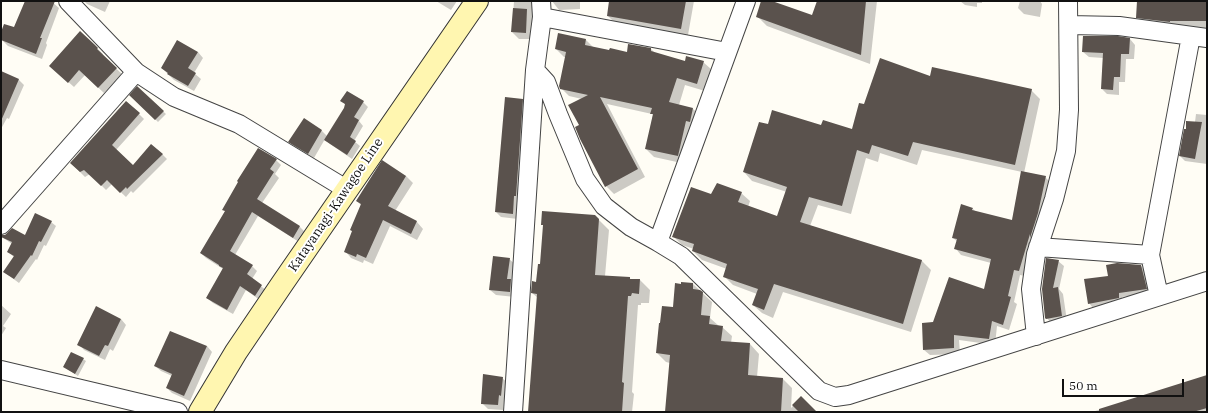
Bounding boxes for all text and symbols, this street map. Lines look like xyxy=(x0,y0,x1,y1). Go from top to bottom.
street label: Katayanagi-Kawagoe Line xyxy=(285,135,387,275)
scale bar xyxy=(1064,371,1186,397)
text: 50 m xyxy=(1069,378,1098,393)

